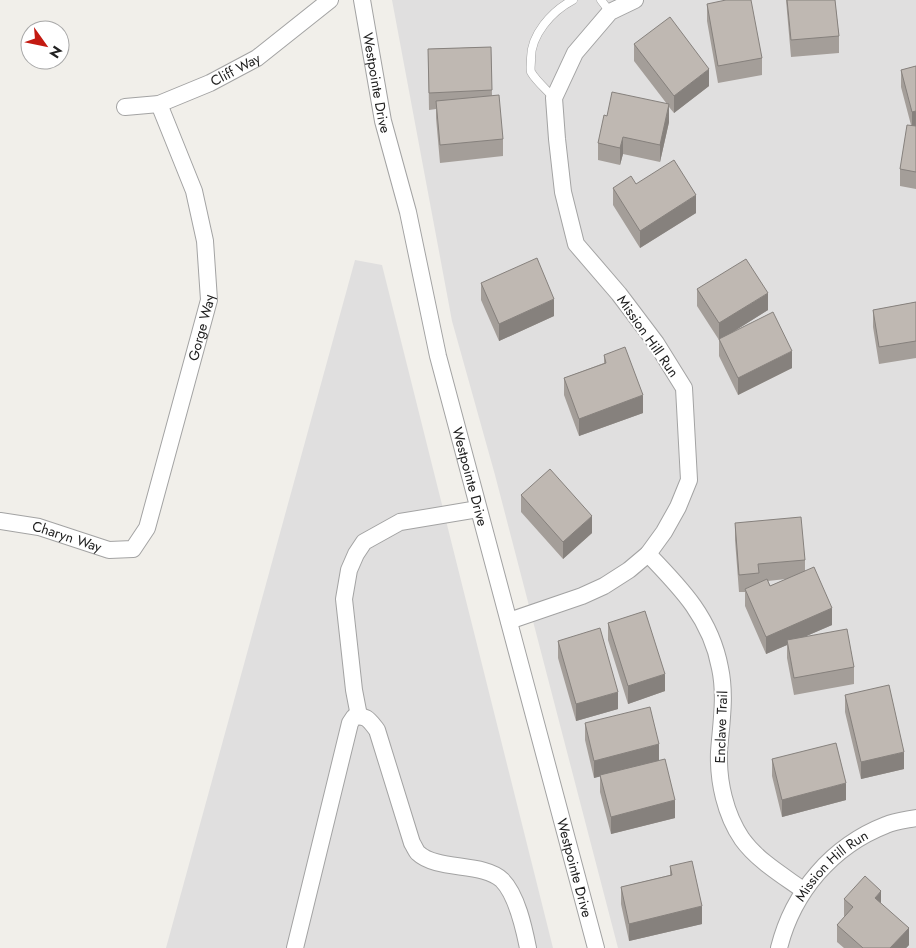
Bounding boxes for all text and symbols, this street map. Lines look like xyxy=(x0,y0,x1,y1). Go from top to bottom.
north arrow xyxy=(20,20,70,70)
street label: Westpointe Drive xyxy=(358,31,396,135)
text: N xyxy=(44,42,67,62)
street label: Cliff Way xyxy=(207,48,265,91)
street label: Mission Hill Run xyxy=(612,291,684,381)
street label: Gorge Way xyxy=(183,293,219,363)
street label: Westpointe Drive xyxy=(447,425,493,528)
street label: Charyn Way xyxy=(31,516,105,557)
street label: Enclave Trail xyxy=(710,690,732,764)
street label: Westpointe Drive xyxy=(552,816,597,919)
street label: Mission Hill Run xyxy=(790,825,872,905)

